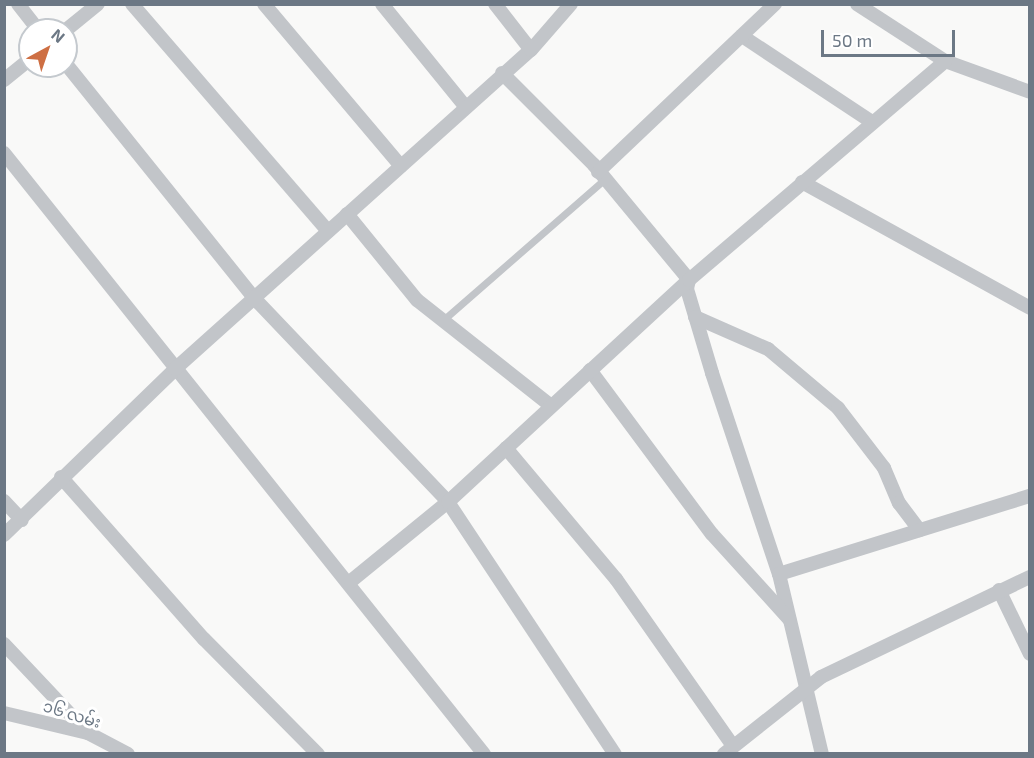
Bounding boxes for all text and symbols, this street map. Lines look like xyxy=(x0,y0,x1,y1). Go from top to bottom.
north arrow xyxy=(18,18,78,78)
scale bar xyxy=(824,18,958,56)
text: N xyxy=(48,24,69,46)
text: 50 m xyxy=(832,29,872,51)
street label: ၁၆ လမ်း xyxy=(41,696,103,732)

